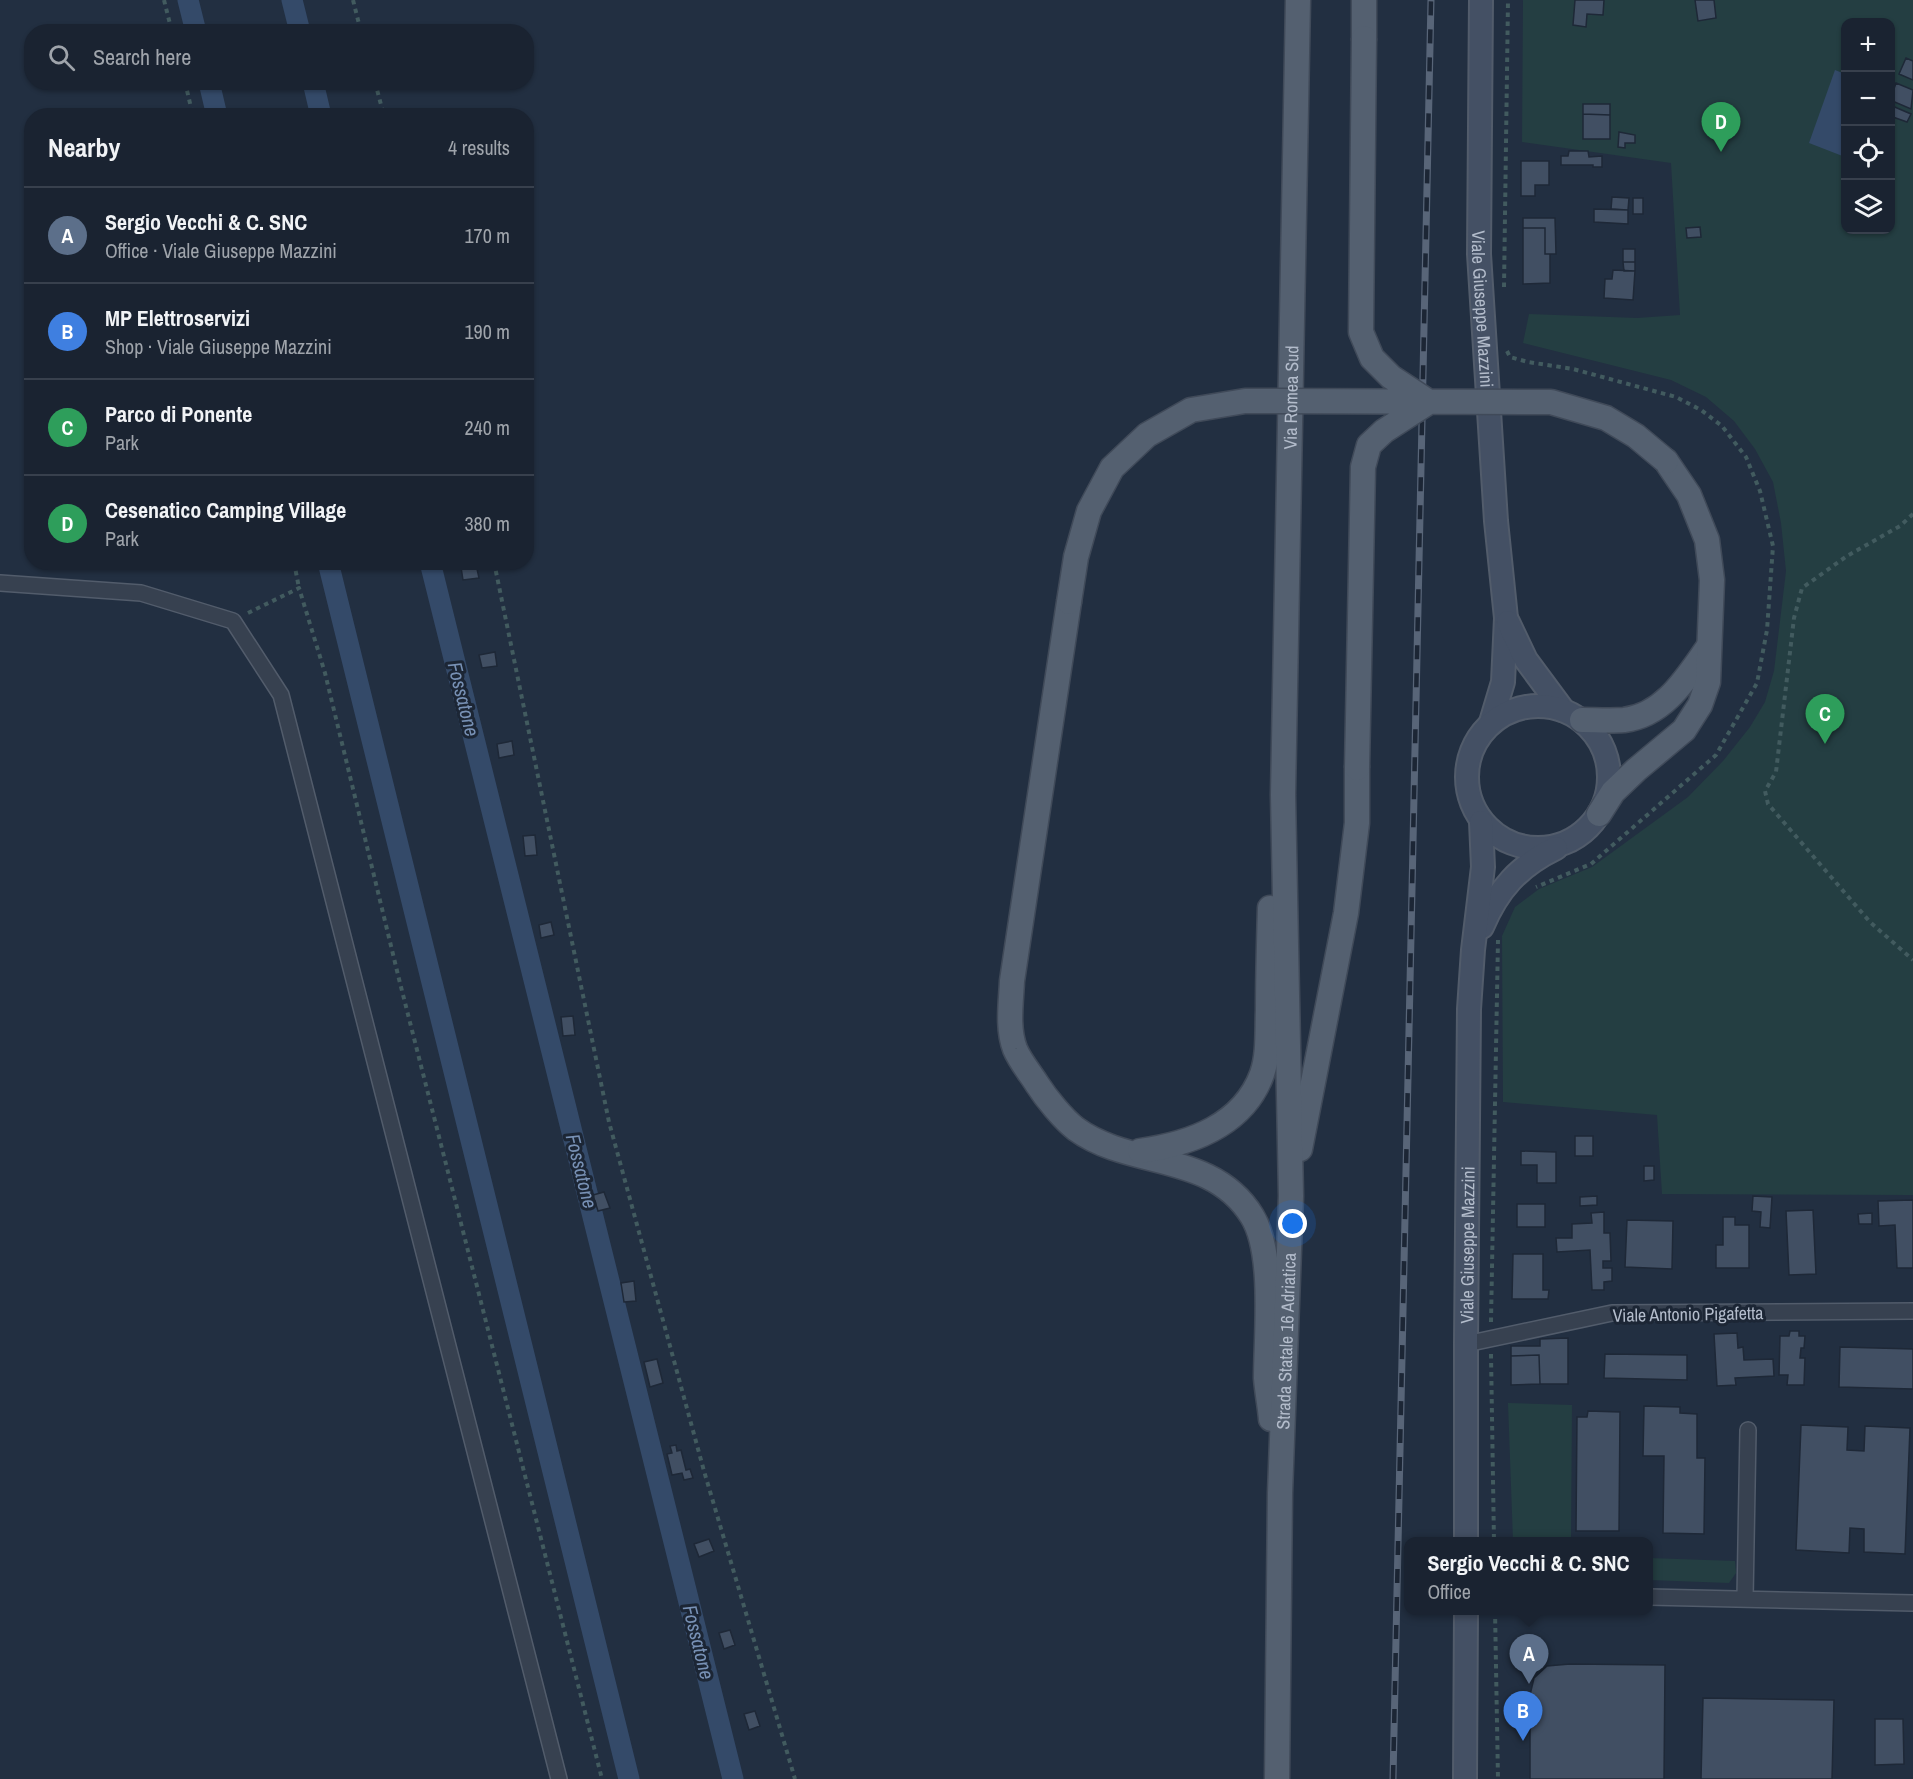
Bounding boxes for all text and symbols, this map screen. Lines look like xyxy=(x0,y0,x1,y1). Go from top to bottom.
map controls xyxy=(1841,18,1895,234)
button: + xyxy=(1841,18,1895,72)
search box xyxy=(24,24,534,90)
icon: search xyxy=(45,41,78,74)
text: Search here xyxy=(93,42,191,72)
button: − xyxy=(1841,72,1895,126)
pin: D xyxy=(1702,102,1740,152)
button: locate xyxy=(1841,126,1895,180)
text: Nearby xyxy=(48,130,120,165)
text: 4 results xyxy=(448,134,510,161)
button: layers xyxy=(1841,180,1895,234)
text: Sergio Vecchi & C. SNC xyxy=(105,207,307,237)
text: A xyxy=(62,222,73,249)
text: 170 m xyxy=(464,222,510,249)
street label: Viale Giuseppe Mazzini xyxy=(1466,230,1500,388)
text: Office · Viale Giuseppe Mazzini xyxy=(105,237,337,264)
text: MP Elettroservizi xyxy=(105,303,250,333)
text: B xyxy=(62,318,73,345)
text: 190 m xyxy=(464,318,510,345)
text: Shop · Viale Giuseppe Mazzini xyxy=(105,333,332,360)
street label: Via Romea Sud xyxy=(1277,345,1304,450)
text: Parco di Ponente xyxy=(105,399,252,429)
text: C xyxy=(62,414,73,441)
text: 240 m xyxy=(464,414,510,441)
text: Park xyxy=(105,429,139,456)
text: Cesenatico Camping Village xyxy=(105,495,346,525)
text: D xyxy=(62,510,73,537)
text: 380 m xyxy=(464,510,510,537)
text: Park xyxy=(105,525,139,552)
water label: Fossatone xyxy=(442,659,486,739)
pin: C xyxy=(1806,694,1844,744)
water label: Fossatone xyxy=(560,1131,604,1211)
street label: Viale Giuseppe Mazzini xyxy=(1454,1166,1480,1324)
your location xyxy=(1278,1209,1307,1238)
street label: Strada Statale 16 Adriatica xyxy=(1270,1252,1301,1430)
street label: Viale Antonio Pigafetta xyxy=(1612,1300,1764,1328)
popup xyxy=(1404,1537,1653,1615)
text: Sergio Vecchi & C. SNC xyxy=(1427,1548,1630,1578)
text: Office xyxy=(1427,1578,1471,1605)
water label: Fossatone xyxy=(677,1602,721,1682)
pin: A xyxy=(1510,1634,1549,1684)
pin: B xyxy=(1504,1692,1543,1741)

